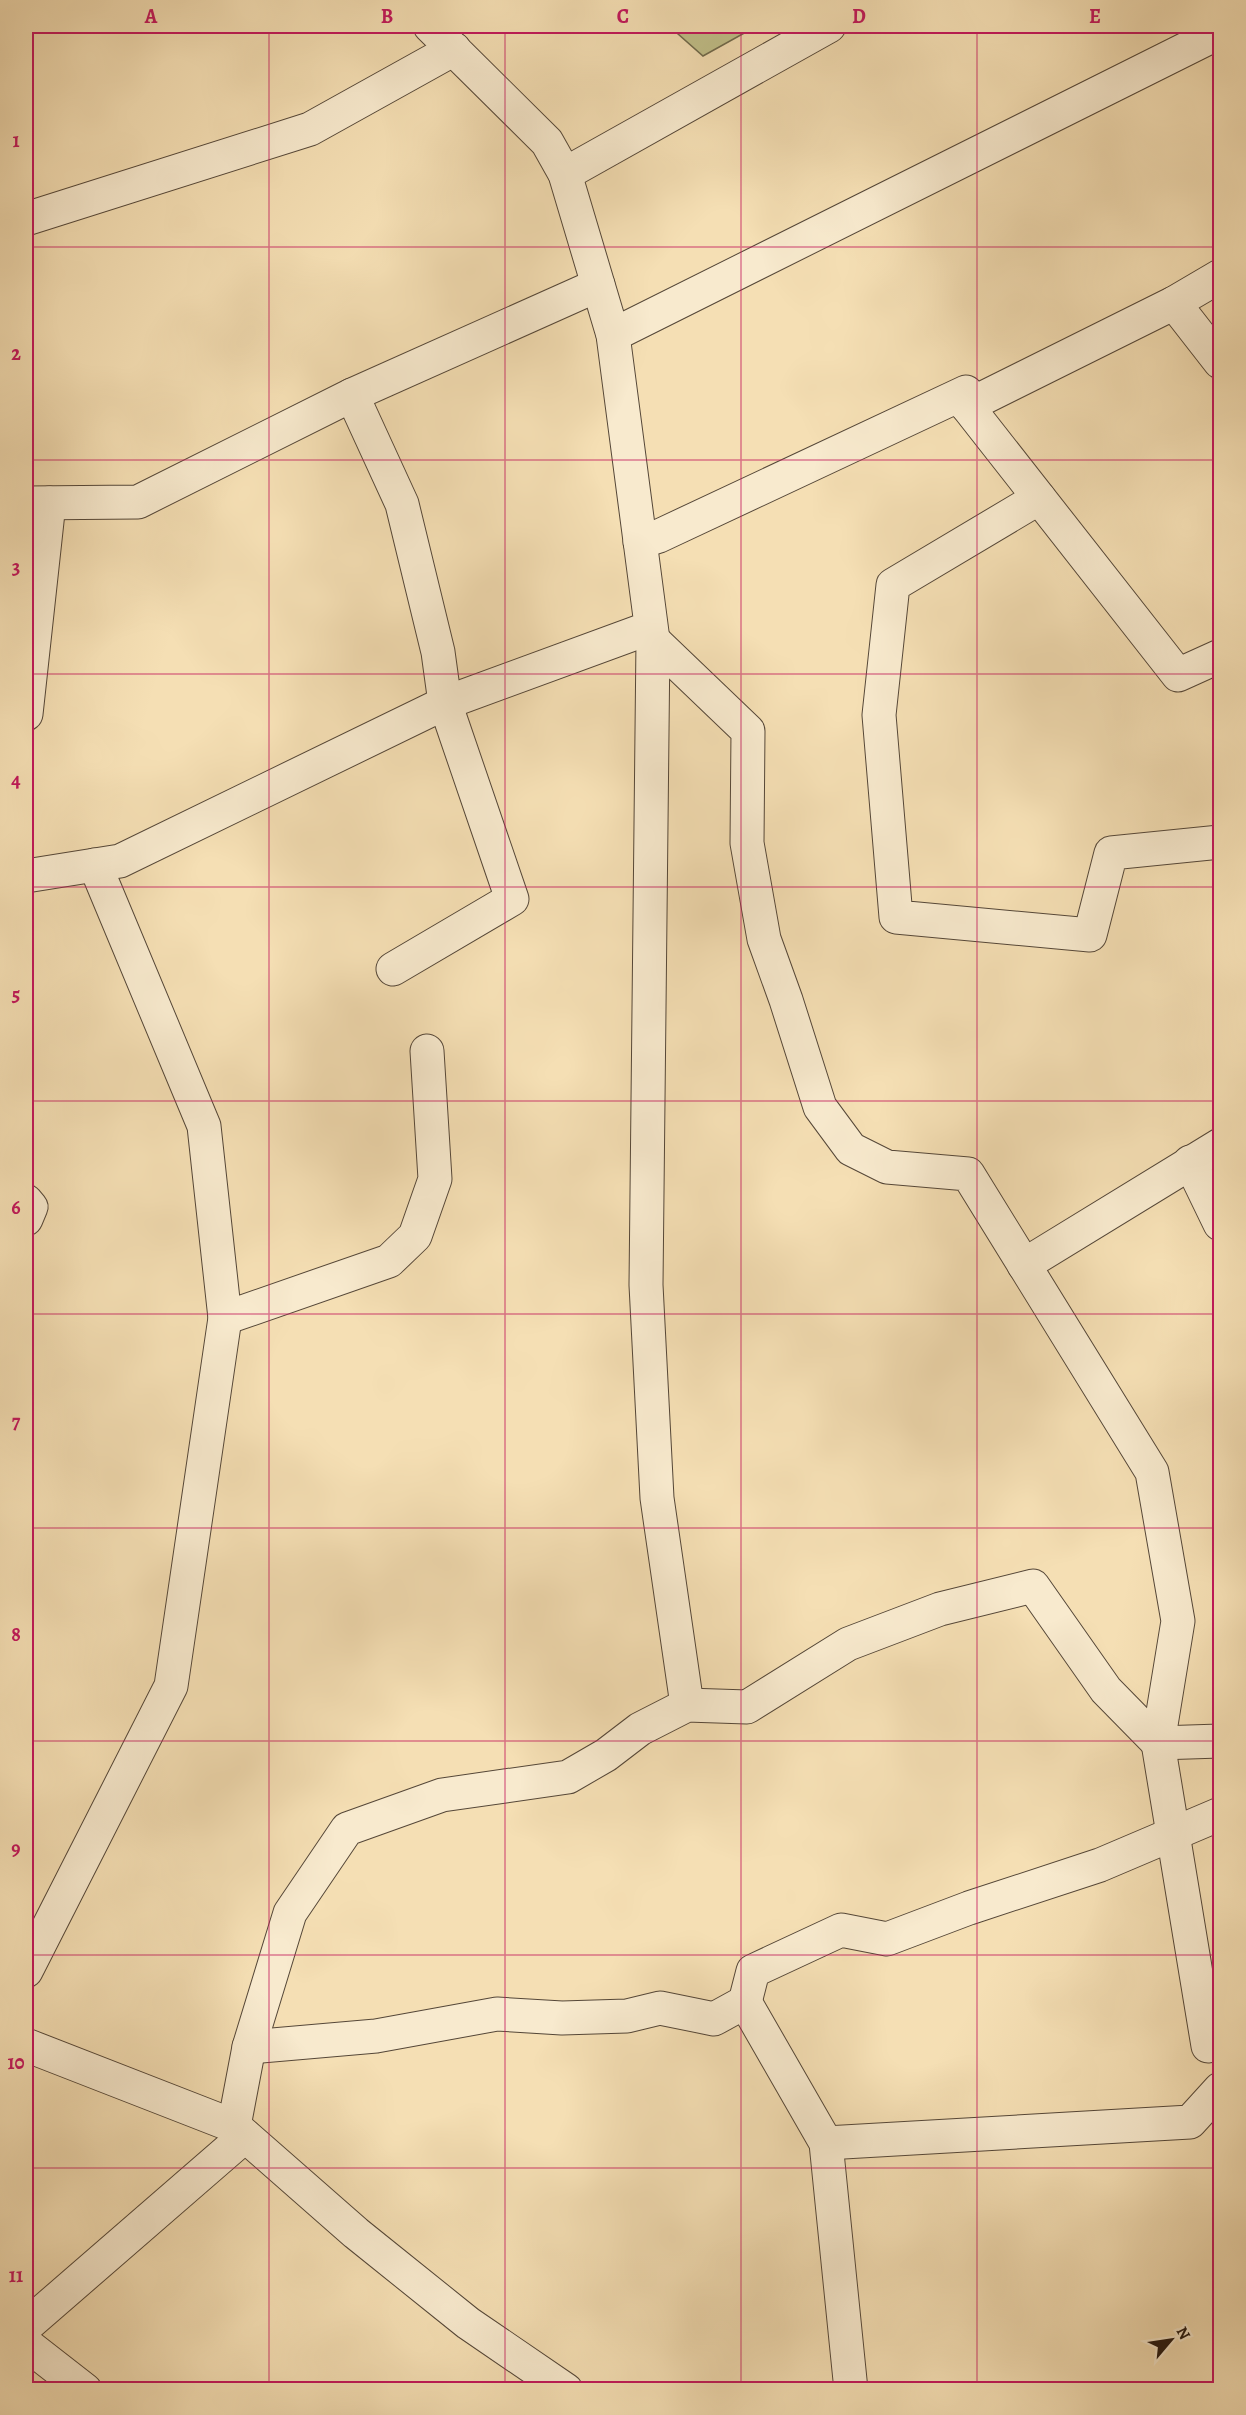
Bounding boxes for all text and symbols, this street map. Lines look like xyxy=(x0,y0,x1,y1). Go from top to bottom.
text: A xyxy=(144,3,158,30)
text: B xyxy=(381,3,393,30)
text: C xyxy=(617,3,629,30)
text: D xyxy=(852,3,866,30)
text: E xyxy=(1089,3,1101,30)
text: 1 xyxy=(12,127,20,154)
text: 2 xyxy=(11,340,21,367)
text: 3 xyxy=(12,554,20,581)
text: 4 xyxy=(11,767,21,794)
text: 5 xyxy=(12,981,20,1008)
text: 6 xyxy=(11,1194,21,1221)
text: 7 xyxy=(12,1408,21,1435)
text: 8 xyxy=(11,1621,21,1648)
text: 9 xyxy=(11,1835,21,1862)
text: 10 xyxy=(7,2049,25,2076)
text: 11 xyxy=(9,2262,23,2289)
north arrow xyxy=(1141,2310,1201,2370)
text: N xyxy=(1171,2323,1196,2344)

